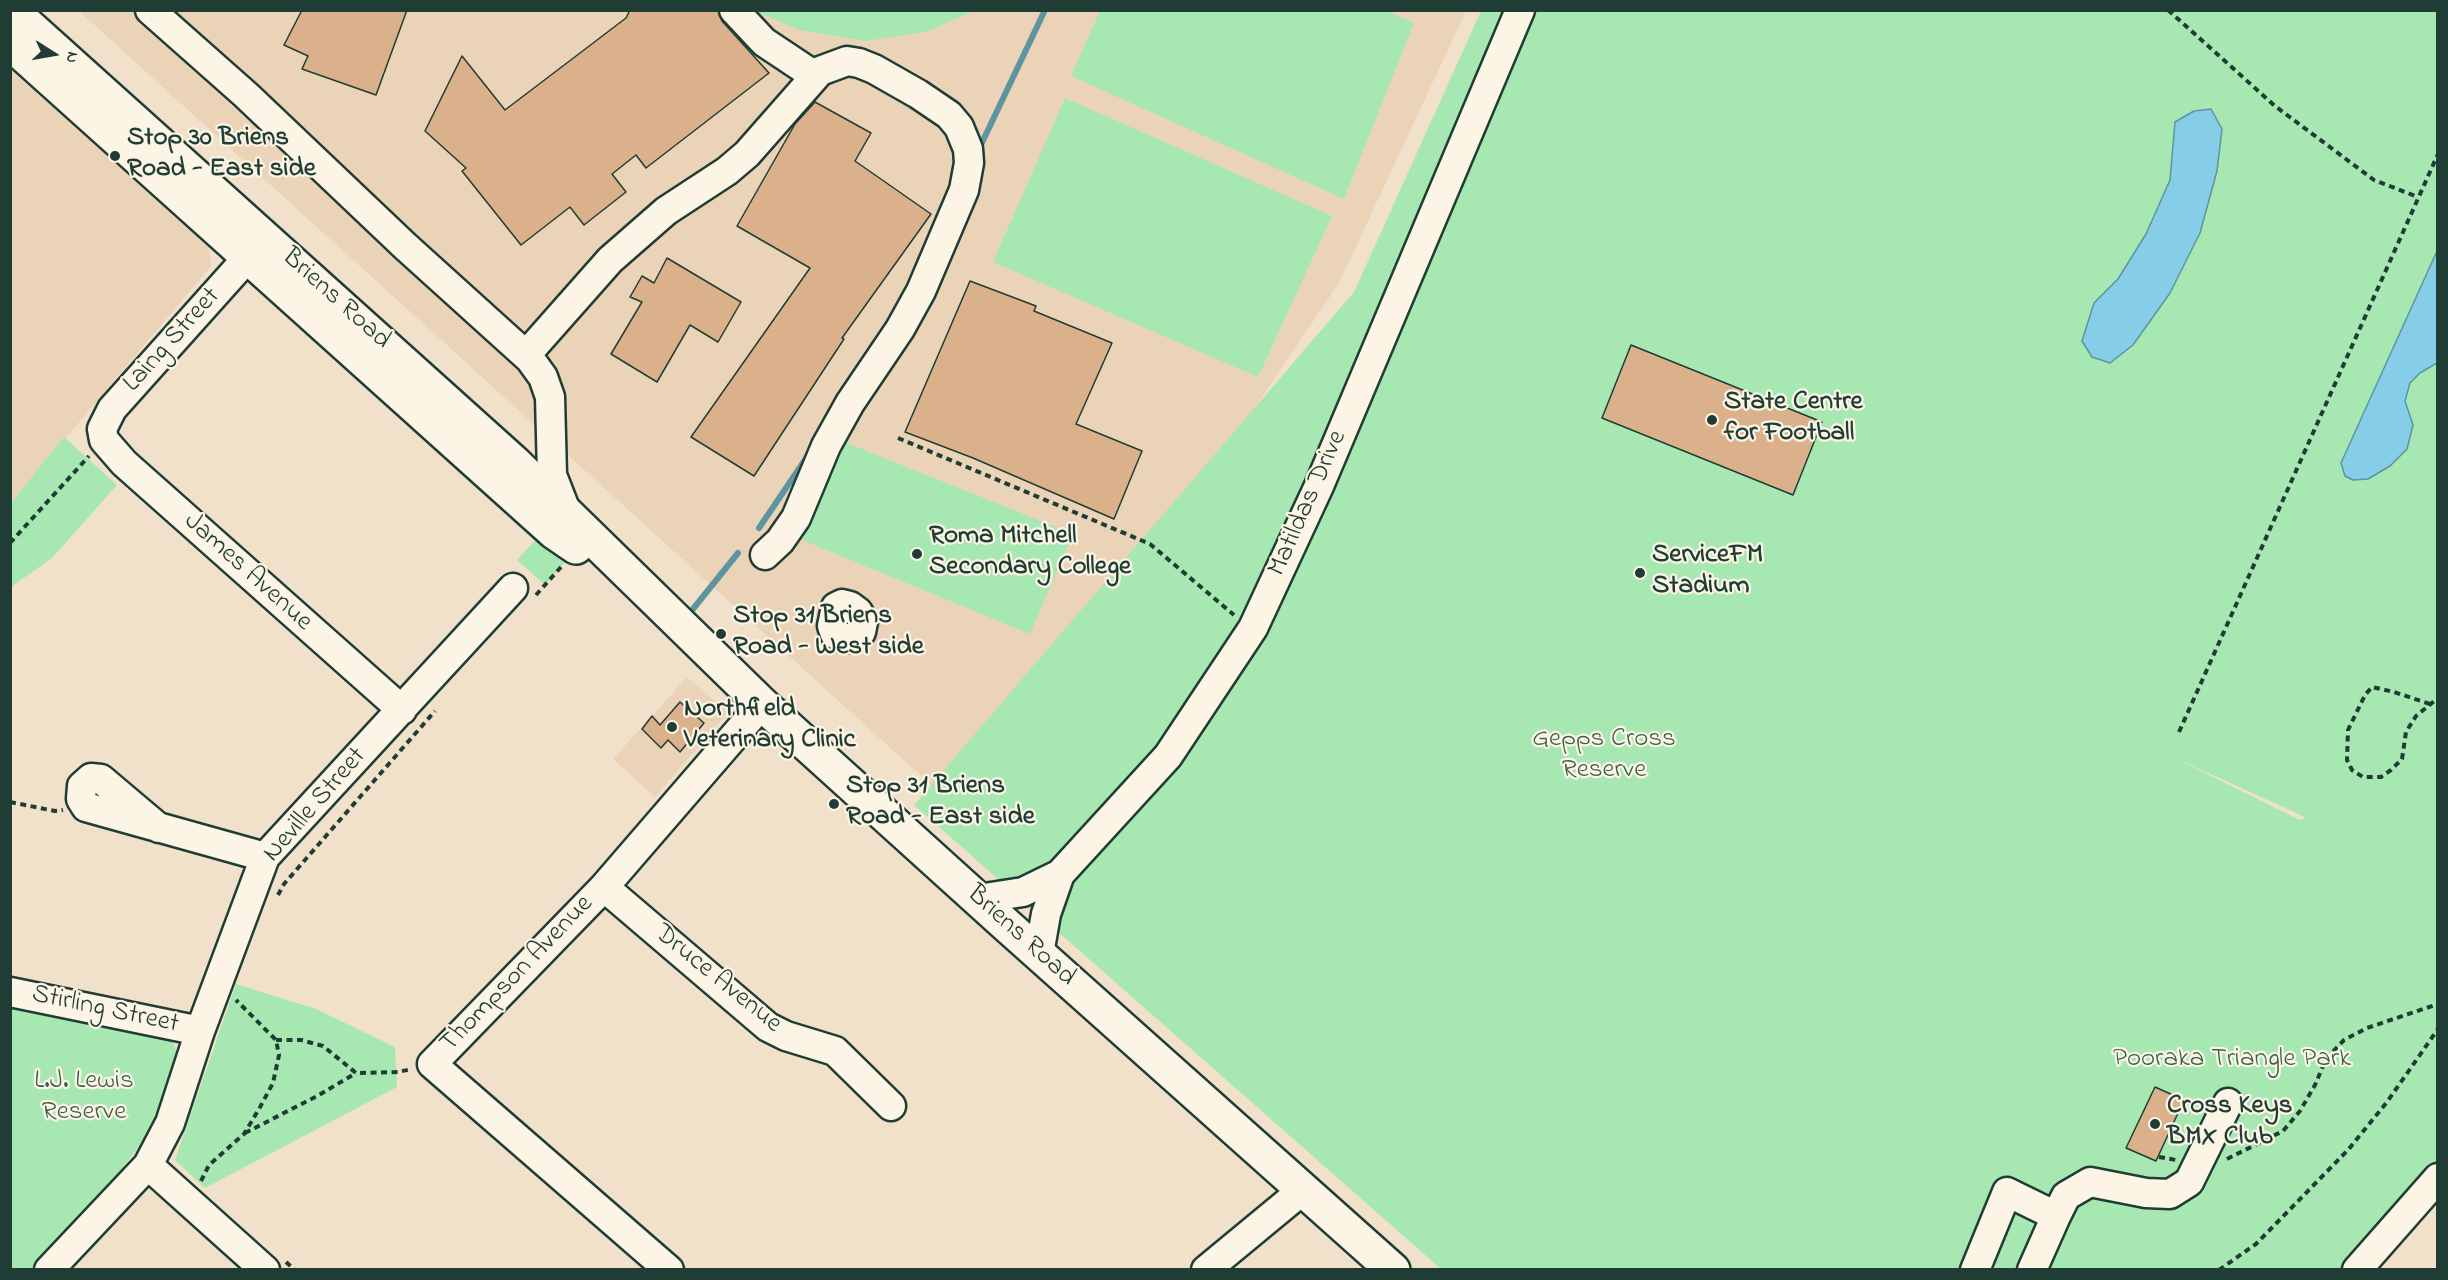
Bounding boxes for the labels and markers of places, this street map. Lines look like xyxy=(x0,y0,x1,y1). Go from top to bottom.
place label: Stop 30 Briens Road - East side xyxy=(127,124,316,187)
marker: Stop 30 Briens Road - East side xyxy=(108,149,122,163)
place label: State Centre for Football xyxy=(1724,388,1863,451)
marker: State Centre for Football xyxy=(1705,413,1719,427)
place label: Roma Mitchell Secondary College xyxy=(929,522,1131,585)
place label: ServiceFM Stadium xyxy=(1652,541,1763,604)
marker: Roma Mitchell Secondary College xyxy=(910,547,924,561)
marker: ServiceFM Stadium xyxy=(1633,566,1647,580)
place label: Stop 31 Briens Road - West side xyxy=(733,602,924,665)
marker: Stop 31 Briens Road - West side xyxy=(714,627,728,641)
place label: Northfield Veterinary Clinic xyxy=(684,695,856,758)
marker: Northfield Veterinary Clinic xyxy=(665,720,679,734)
place label: Stop 31 Briens Road - East side xyxy=(846,772,1035,835)
marker: Stop 31 Briens Road - East side xyxy=(827,797,841,811)
place label: Cross Keys BMX Club xyxy=(2167,1092,2292,1155)
marker: Cross Keys BMX Club xyxy=(2148,1117,2162,1131)

